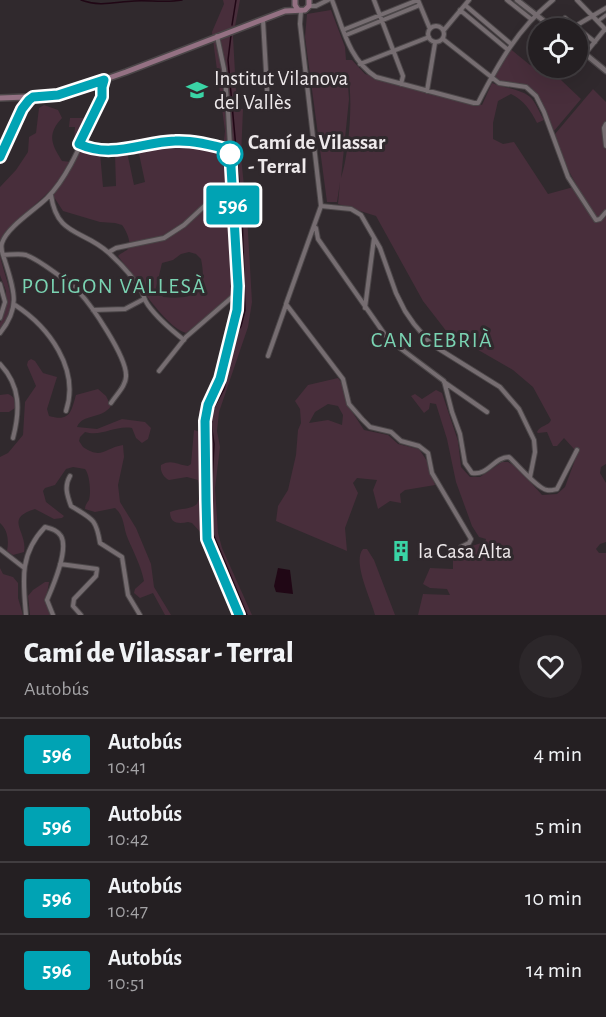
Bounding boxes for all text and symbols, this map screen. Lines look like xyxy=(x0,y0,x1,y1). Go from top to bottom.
map controls xyxy=(528,18,588,78)
button: locate xyxy=(528,18,588,78)
place label: Institut Vilanova del Vallès xyxy=(214,68,348,113)
school or university icon: Institut Vilanova del Vallès xyxy=(185,78,209,102)
place label: Camí de Vilassar - Terral xyxy=(248,132,386,177)
marker: Camí de Vilassar - Terral xyxy=(217,141,243,167)
line badge: 596 xyxy=(198,186,268,224)
text: 596 xyxy=(218,195,248,216)
district label: POLÍGON VALLESÀ xyxy=(21,274,207,297)
district label: CAN CEBRIÀ xyxy=(371,328,493,351)
building icon: la Casa Alta xyxy=(389,539,413,563)
place label: la Casa Alta xyxy=(418,541,512,562)
button: heart xyxy=(519,635,582,698)
text: Camí de Vilassar - Terral xyxy=(24,640,294,668)
text: Autobús xyxy=(24,679,89,699)
text: Autobús xyxy=(108,731,182,753)
text: 4 min xyxy=(534,743,582,765)
text: 596 xyxy=(42,744,72,765)
text: 10:41 xyxy=(108,757,147,777)
text: Autobús xyxy=(108,803,182,825)
text: 5 min xyxy=(535,815,582,837)
text: 596 xyxy=(42,816,72,837)
text: 10:42 xyxy=(108,829,149,849)
text: Autobús xyxy=(108,875,182,897)
text: 10 min xyxy=(525,887,582,909)
text: 596 xyxy=(42,888,72,909)
text: 10:47 xyxy=(108,901,148,921)
text: Autobús xyxy=(108,947,182,969)
text: 14 min xyxy=(526,959,582,981)
text: 596 xyxy=(42,960,72,981)
text: 10:51 xyxy=(108,973,145,993)

